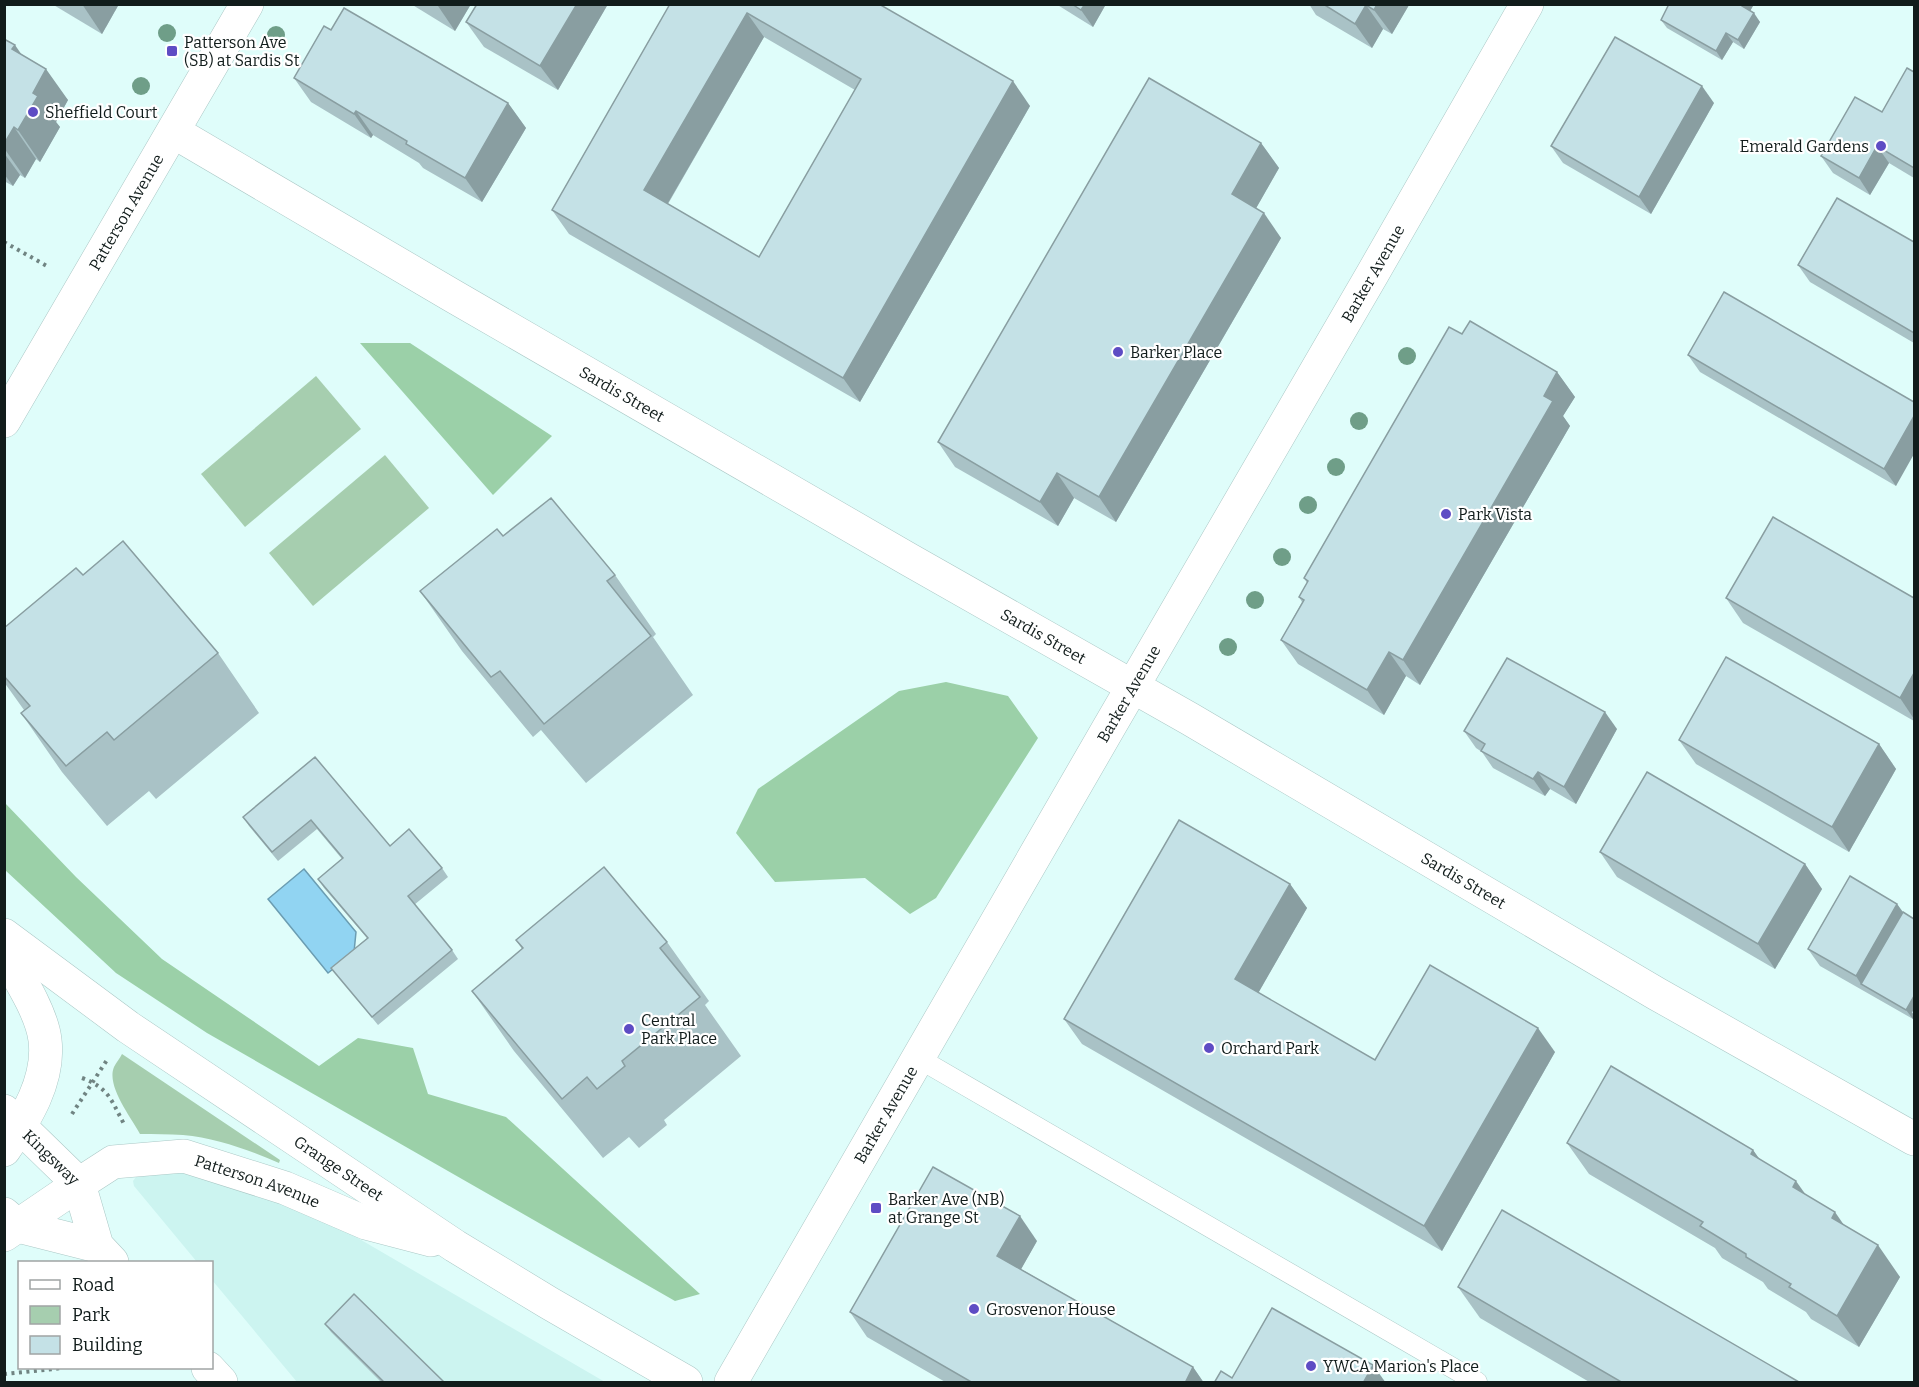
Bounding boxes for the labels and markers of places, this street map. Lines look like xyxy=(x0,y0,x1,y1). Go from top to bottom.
place label: Patterson Ave (SB) at Sardis St xyxy=(184,33,300,70)
marker: Patterson Ave (SB) at Sardis St xyxy=(165,44,179,58)
place label: Sheffield Court xyxy=(45,103,158,122)
marker: Sheffield Court xyxy=(26,105,40,119)
place label: Emerald Gardens xyxy=(1740,137,1869,156)
marker: Emerald Gardens xyxy=(1874,139,1888,153)
place label: Barker Place xyxy=(1130,343,1222,362)
marker: Barker Place xyxy=(1111,345,1125,359)
place label: Park Vista xyxy=(1458,505,1532,524)
marker: Park Vista xyxy=(1439,507,1453,521)
place label: Central Park Place xyxy=(641,1011,717,1048)
marker: Central Park Place xyxy=(622,1022,636,1036)
place label: Orchard Park xyxy=(1221,1039,1319,1058)
marker: Orchard Park xyxy=(1202,1041,1216,1055)
place label: Barker Ave (NB) at Grange St xyxy=(888,1190,1005,1227)
marker: Barker Ave (NB) at Grange St xyxy=(869,1201,883,1215)
place label: Grosvenor House xyxy=(986,1300,1116,1319)
marker: Grosvenor House xyxy=(967,1302,981,1316)
place label: YWCA Marion's Place xyxy=(1323,1357,1479,1376)
marker: YWCA Marion's Place xyxy=(1304,1359,1318,1373)

